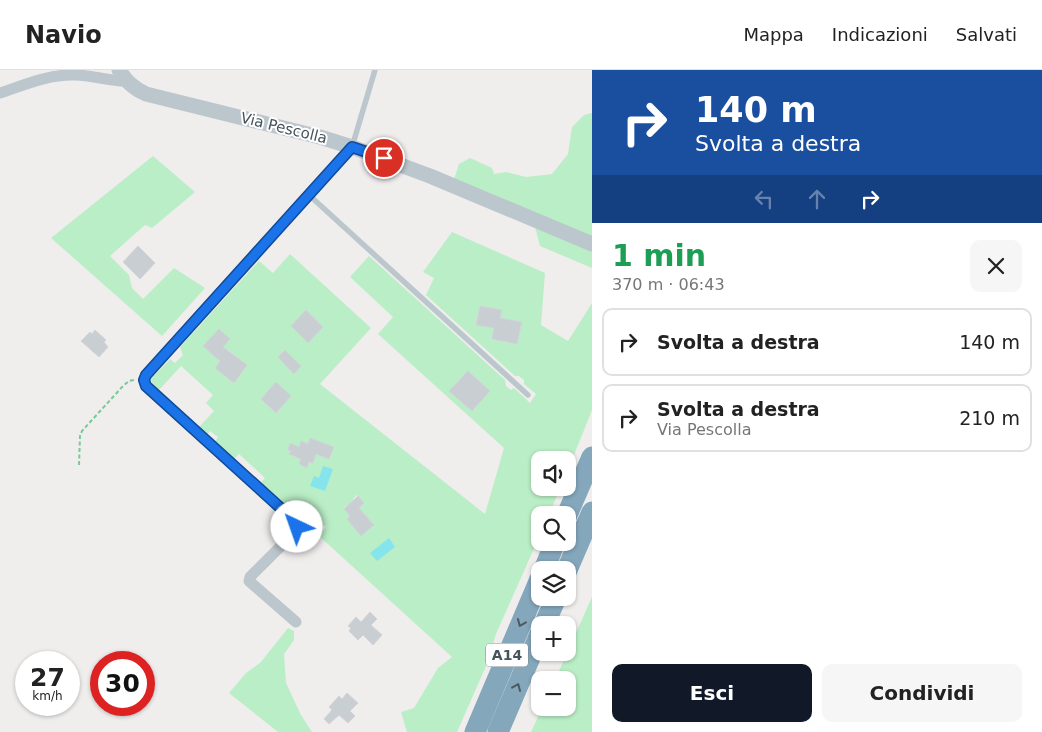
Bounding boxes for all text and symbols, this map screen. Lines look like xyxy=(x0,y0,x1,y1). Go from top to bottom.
text: Navio xyxy=(25,21,102,49)
text: Mappa xyxy=(743,24,804,45)
text: Indicazioni xyxy=(832,24,928,45)
text: Salvati xyxy=(956,24,1017,45)
icon: right xyxy=(612,90,677,155)
text: 140 m xyxy=(695,90,817,130)
street label: Via Pescolla xyxy=(239,109,329,147)
text: Svolta a destra xyxy=(695,131,861,156)
pin xyxy=(363,137,405,179)
icon: arrive xyxy=(370,144,398,172)
icon: left xyxy=(750,185,778,213)
icon: ahead xyxy=(803,185,831,213)
icon: right xyxy=(856,185,884,213)
text: 1 min xyxy=(612,238,706,273)
button: close xyxy=(970,240,1022,292)
text: 370 m · 06:43 xyxy=(612,275,725,294)
icon: right xyxy=(614,328,642,356)
text: Svolta a destra xyxy=(657,331,820,353)
text: 140 m xyxy=(959,331,1020,353)
text: Svolta a destra xyxy=(657,398,820,420)
icon: right xyxy=(614,404,642,432)
text: 210 m xyxy=(959,407,1020,429)
text: Via Pescolla xyxy=(657,420,751,439)
map controls xyxy=(531,451,576,716)
button: sound xyxy=(531,451,576,496)
position arrow xyxy=(270,500,322,552)
button: search xyxy=(531,506,576,551)
button: layers xyxy=(531,561,576,606)
button: + xyxy=(531,616,576,661)
one-way arrow xyxy=(516,618,527,627)
road number: A14 xyxy=(486,644,528,666)
speed limit sign: 30 xyxy=(90,651,155,716)
text: 27 xyxy=(30,663,65,692)
button: Esci xyxy=(612,664,812,722)
button: Condividi xyxy=(822,664,1022,722)
button: − xyxy=(531,671,576,716)
one-way arrow xyxy=(511,683,522,692)
text: km/h xyxy=(32,689,63,703)

